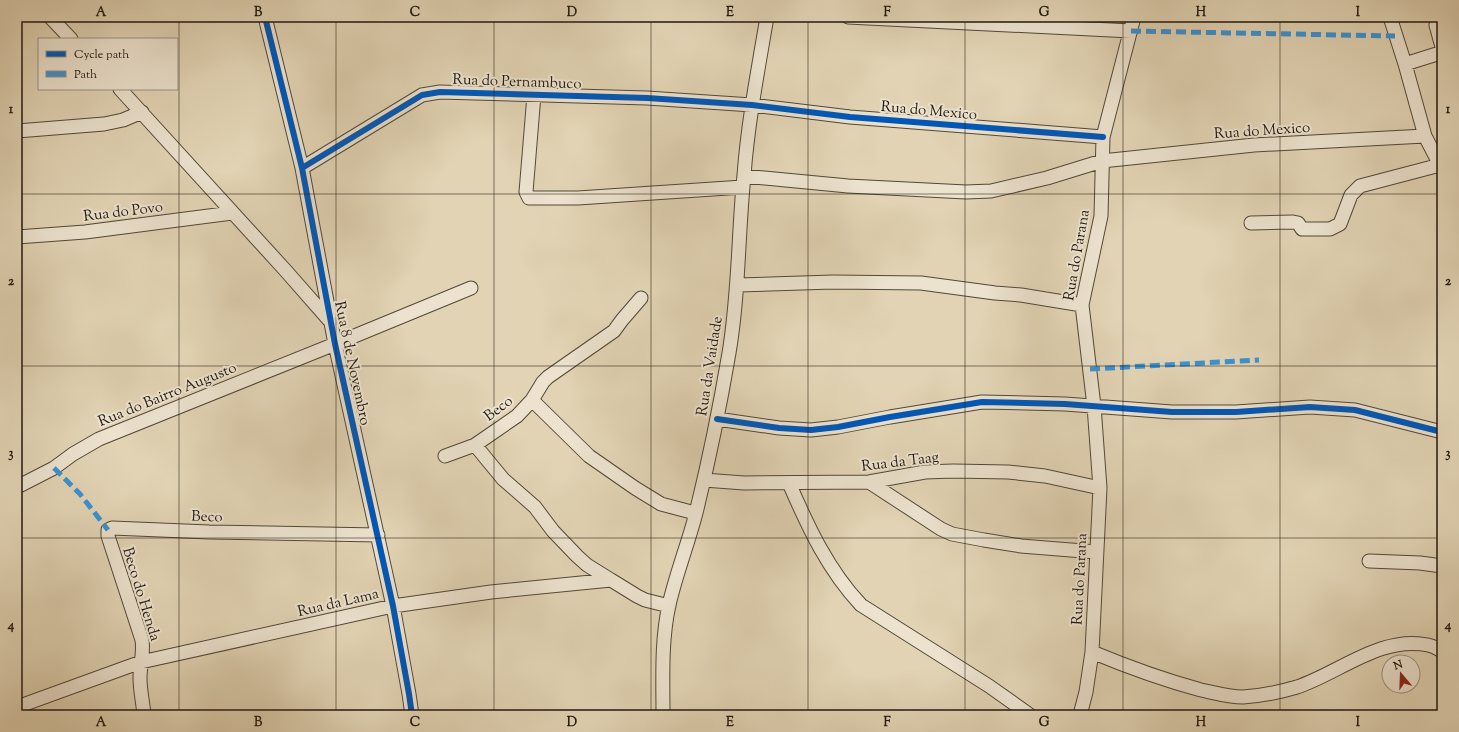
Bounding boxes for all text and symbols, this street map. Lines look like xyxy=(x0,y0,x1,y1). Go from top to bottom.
text: A xyxy=(96,4,107,22)
text: B xyxy=(254,4,263,22)
text: C xyxy=(410,4,420,22)
text: D xyxy=(567,4,577,22)
text: E xyxy=(726,4,734,22)
text: F xyxy=(883,4,891,22)
text: G xyxy=(1039,4,1050,22)
text: H xyxy=(1196,4,1207,22)
text: I xyxy=(1356,4,1361,22)
legend xyxy=(38,38,178,90)
text: Cycle path xyxy=(74,46,129,64)
text: Path xyxy=(74,66,97,84)
street label: Rua do Pernambuco xyxy=(452,70,582,95)
street label: Rua do Mexico xyxy=(880,97,978,126)
text: 1 xyxy=(9,101,14,119)
text: 1 xyxy=(1446,101,1451,119)
street label: Rua do Mexico xyxy=(1213,118,1311,145)
street label: Rua do Povo xyxy=(82,197,164,228)
street label: Rua do Parana xyxy=(1059,208,1096,302)
text: 2 xyxy=(8,273,15,291)
text: 2 xyxy=(1445,273,1452,291)
street label: Rua 8 de Novembro xyxy=(328,299,375,427)
street label: Rua da Vaidade xyxy=(692,315,729,418)
street label: Rua do Bairro Augusto xyxy=(95,358,240,433)
street label: Beco xyxy=(480,391,518,427)
text: 3 xyxy=(8,445,14,463)
text: 3 xyxy=(1445,445,1451,463)
street label: Rua da Taag xyxy=(860,447,940,478)
street label: Beco xyxy=(191,506,223,529)
street label: Rua do Parana xyxy=(1068,532,1093,626)
street label: Beco do Henda xyxy=(116,545,165,644)
street label: Rua da Lama xyxy=(296,584,381,623)
text: 4 xyxy=(7,617,15,635)
text: 4 xyxy=(1444,617,1452,635)
north arrow xyxy=(1381,654,1421,694)
text: N xyxy=(1390,656,1405,675)
text: A xyxy=(96,714,107,732)
text: B xyxy=(254,714,263,732)
text: C xyxy=(410,714,420,732)
text: D xyxy=(567,714,577,732)
text: E xyxy=(726,714,734,732)
text: F xyxy=(883,714,891,732)
text: G xyxy=(1039,714,1050,732)
text: H xyxy=(1196,714,1207,732)
text: I xyxy=(1356,714,1361,732)

